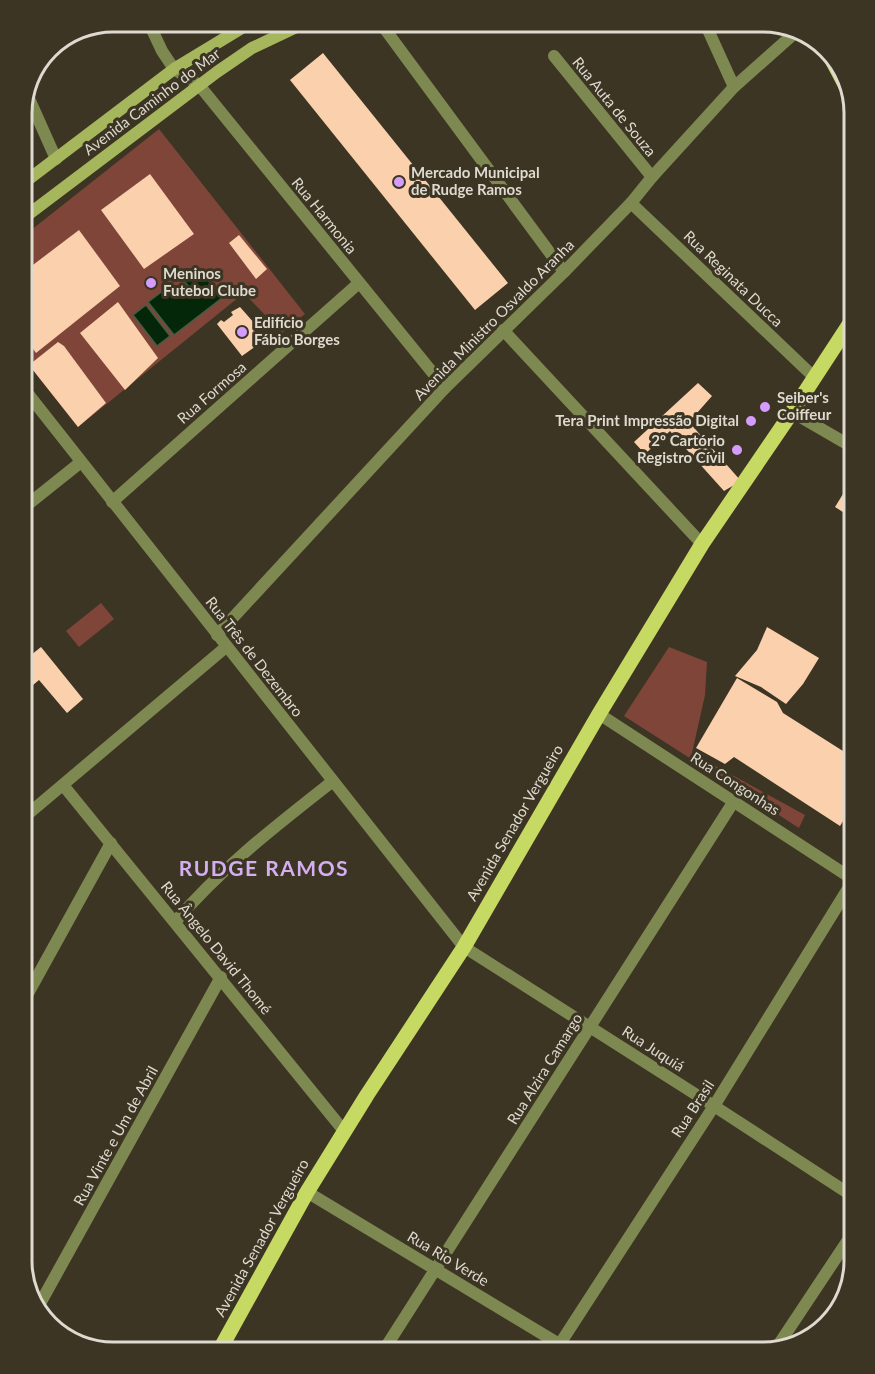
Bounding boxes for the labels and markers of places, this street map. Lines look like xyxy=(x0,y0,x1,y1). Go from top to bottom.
place label: Mercado Municipal de Rudge Ramos xyxy=(411,163,540,198)
marker: Mercado Municipal de Rudge Ramos xyxy=(392,175,406,189)
place label: Meninos Futebol Clube xyxy=(163,264,256,299)
marker: Meninos Futebol Clube xyxy=(144,276,158,290)
place label: Edifício Fábio Borges xyxy=(254,313,340,348)
marker: Edifício Fábio Borges xyxy=(235,325,249,339)
place label: Seiber's Coiffeur xyxy=(777,388,832,423)
marker: Seiber's Coiffeur xyxy=(758,400,772,414)
place label: Tera Print Impressão Digital xyxy=(555,411,739,429)
marker: Tera Print Impressão Digital xyxy=(744,414,758,428)
place label: 2º Cartório Registro Cívil xyxy=(637,431,725,466)
marker: 2º Cartório Registro Cívil xyxy=(730,443,744,457)

